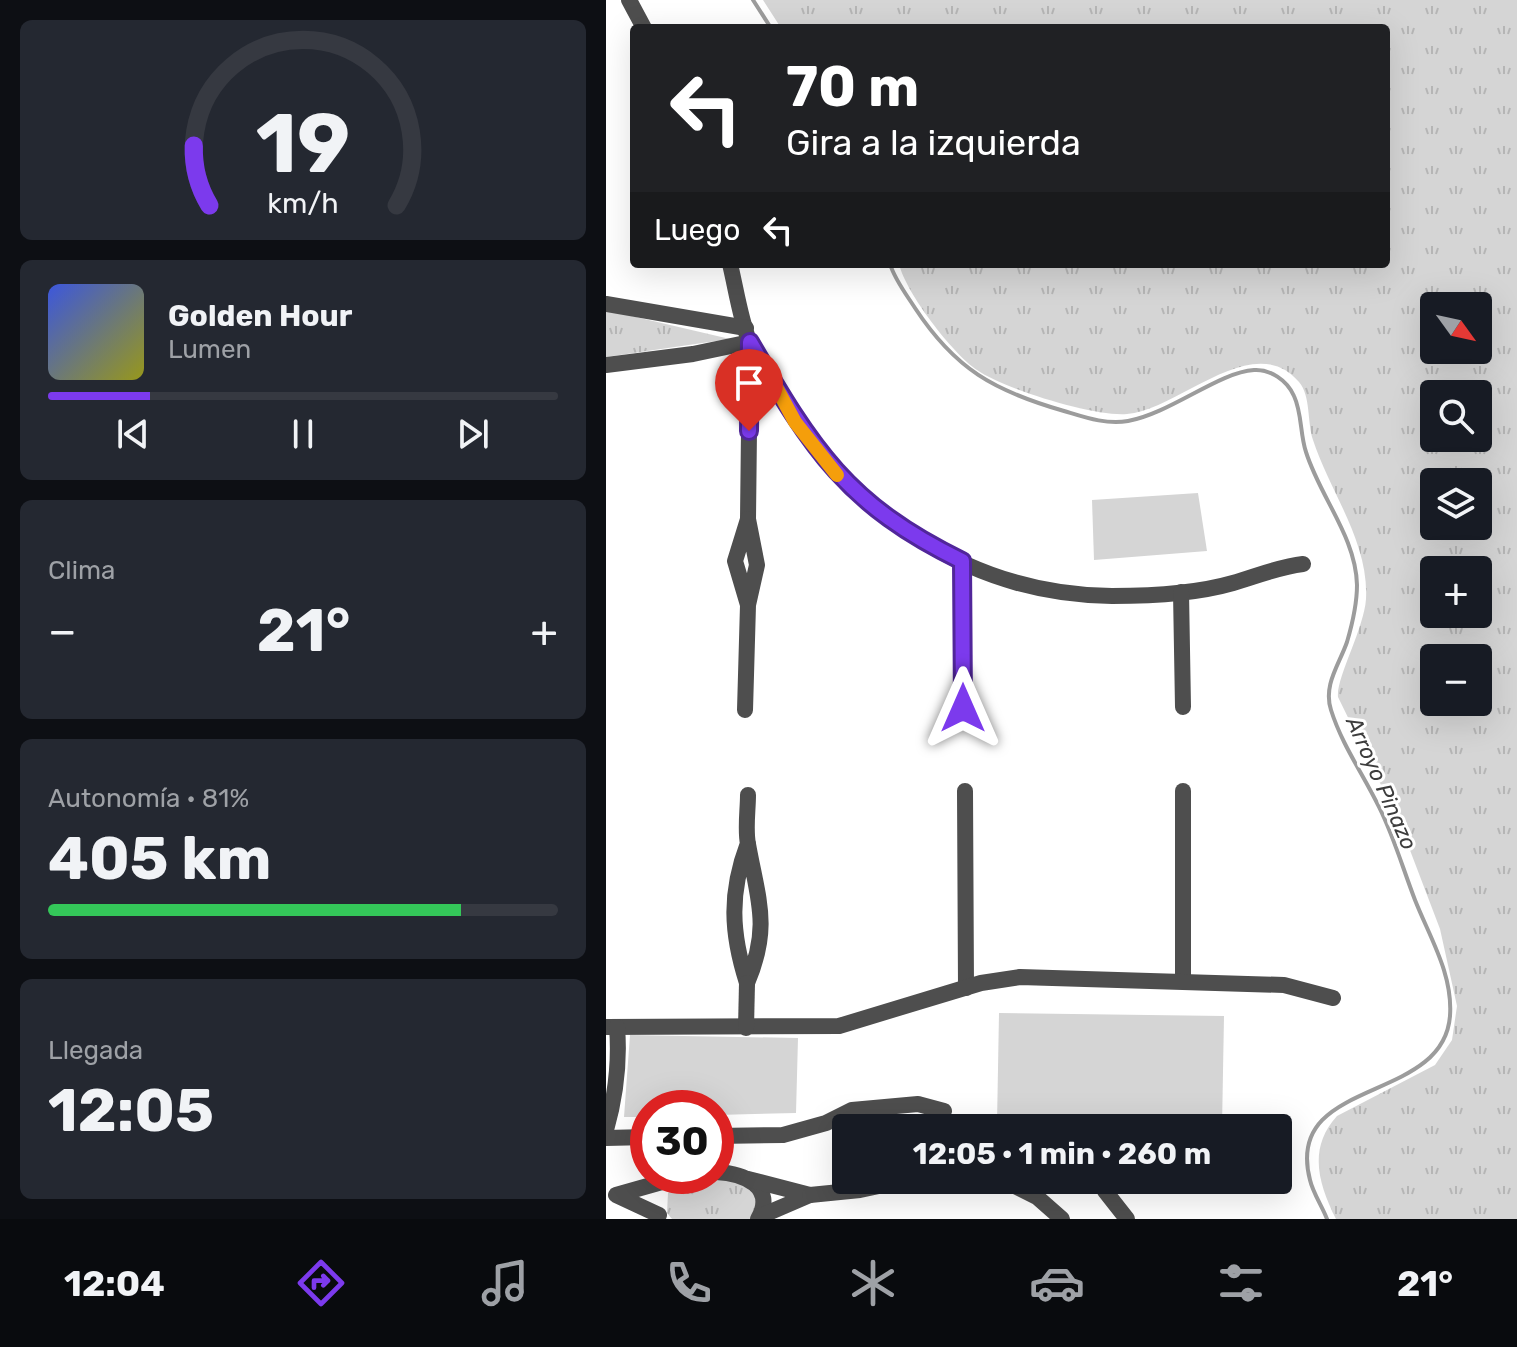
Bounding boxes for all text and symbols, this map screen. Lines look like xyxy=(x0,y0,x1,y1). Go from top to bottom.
text: 70 m xyxy=(786,54,919,120)
icon: left xyxy=(654,56,758,160)
text: 19 xyxy=(256,93,350,192)
text: Gira a la izquierda xyxy=(786,121,1081,164)
text: km/h xyxy=(267,186,339,220)
icon: left xyxy=(756,208,800,252)
text: Luego xyxy=(654,212,740,248)
north arrow xyxy=(1420,292,1492,364)
map controls xyxy=(1420,292,1492,716)
text: Golden Hour xyxy=(168,298,352,334)
text: Lumen xyxy=(168,334,251,365)
pin xyxy=(715,349,783,431)
icon: arrive xyxy=(727,361,771,405)
button: search xyxy=(1420,380,1492,452)
icon: previous xyxy=(111,412,155,456)
icon: pause xyxy=(281,412,325,456)
icon: next xyxy=(451,412,495,456)
button: layers xyxy=(1420,468,1492,540)
text: Clima xyxy=(48,555,115,586)
button: + xyxy=(1420,556,1492,628)
text: 21° xyxy=(257,595,350,666)
text: − xyxy=(48,605,77,657)
text: + xyxy=(531,605,558,657)
button: − xyxy=(1420,644,1492,716)
position arrow xyxy=(921,666,1005,750)
water label: Arroyo Pinazo xyxy=(1340,712,1423,854)
text: Autonomía · 81% xyxy=(48,783,249,814)
text: 405 km xyxy=(48,823,271,894)
text: Llegada xyxy=(48,1035,143,1066)
text: 12:05 xyxy=(48,1075,214,1146)
speed limit sign: 30 xyxy=(630,1090,734,1194)
text: 12:05 · 1 min · 260 m xyxy=(913,1136,1211,1172)
icon: directions xyxy=(293,1255,349,1311)
icon: music xyxy=(477,1255,533,1311)
icon: phone xyxy=(661,1255,717,1311)
icon: climate xyxy=(845,1255,901,1311)
icon: car xyxy=(1029,1255,1085,1311)
icon: filters xyxy=(1213,1255,1269,1311)
text: 12:04 xyxy=(64,1262,165,1305)
text: 21° xyxy=(1397,1262,1453,1305)

